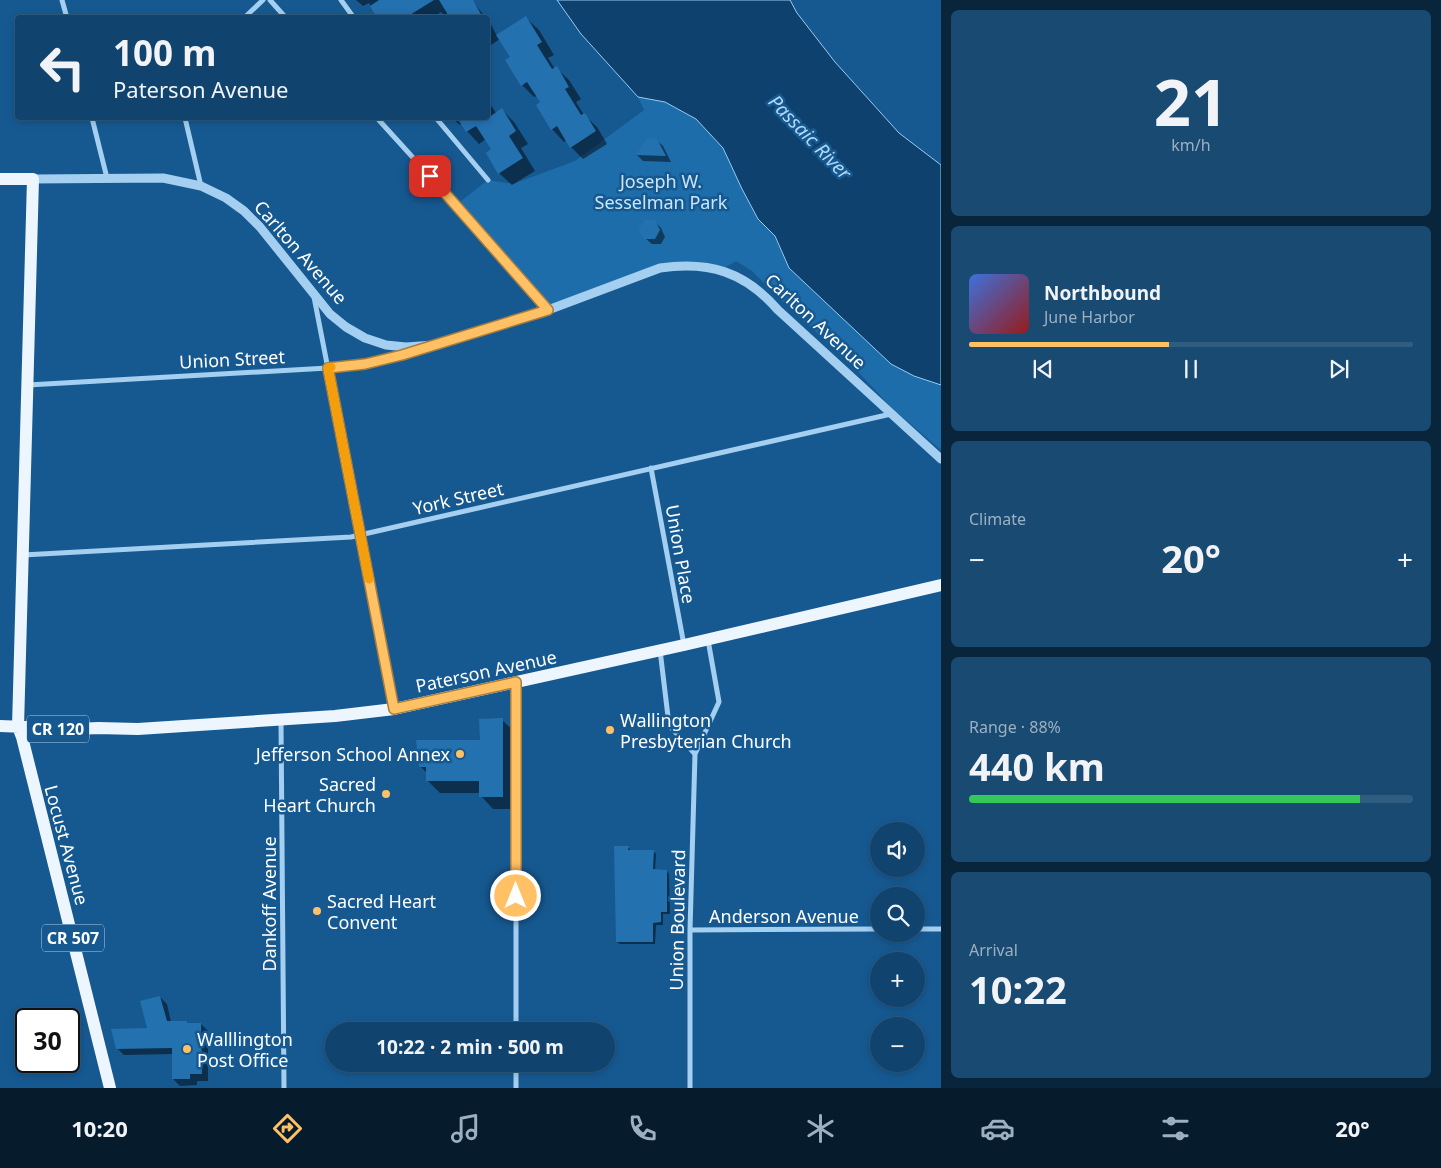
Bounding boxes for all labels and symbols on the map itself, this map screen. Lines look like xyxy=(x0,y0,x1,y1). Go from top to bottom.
water label: Passaic River xyxy=(763,89,858,186)
pin xyxy=(409,155,451,197)
park label: Joseph W. Sesselman Park xyxy=(595,169,728,214)
street label: Carlton Avenue xyxy=(249,195,353,309)
street label: Carlton Avenue xyxy=(760,268,872,374)
street label: Union Street xyxy=(178,344,286,374)
street label: York Street xyxy=(410,476,506,520)
street label: Union Place xyxy=(660,503,702,605)
street label: Paterson Avenue xyxy=(413,644,559,698)
place label: Wallington Presbyterian Church xyxy=(620,708,792,753)
road number: CR 120 xyxy=(27,716,89,742)
marker: Wallington Presbyterian Church xyxy=(604,724,616,736)
place label: Jefferson School Annex xyxy=(254,742,450,766)
marker: Jefferson School Annex xyxy=(454,748,466,760)
place label: Sacred Heart Church xyxy=(263,772,376,817)
street label: Locust Avenue xyxy=(39,782,95,908)
marker: Sacred Heart Church xyxy=(380,788,392,800)
street label: Dankoff Avenue xyxy=(257,836,281,972)
street label: Union Boulevard xyxy=(664,849,690,991)
position arrow xyxy=(489,869,541,921)
place label: Sacred Heart Convent xyxy=(327,889,437,934)
street label: Anderson Avenue xyxy=(709,904,859,928)
marker: Sacred Heart Convent xyxy=(311,905,323,917)
road number: CR 507 xyxy=(42,924,104,951)
speed limit sign: 30 xyxy=(15,1008,80,1073)
place label: Walllington Post Office xyxy=(197,1027,293,1072)
marker: Walllington Post Office xyxy=(181,1043,193,1055)

